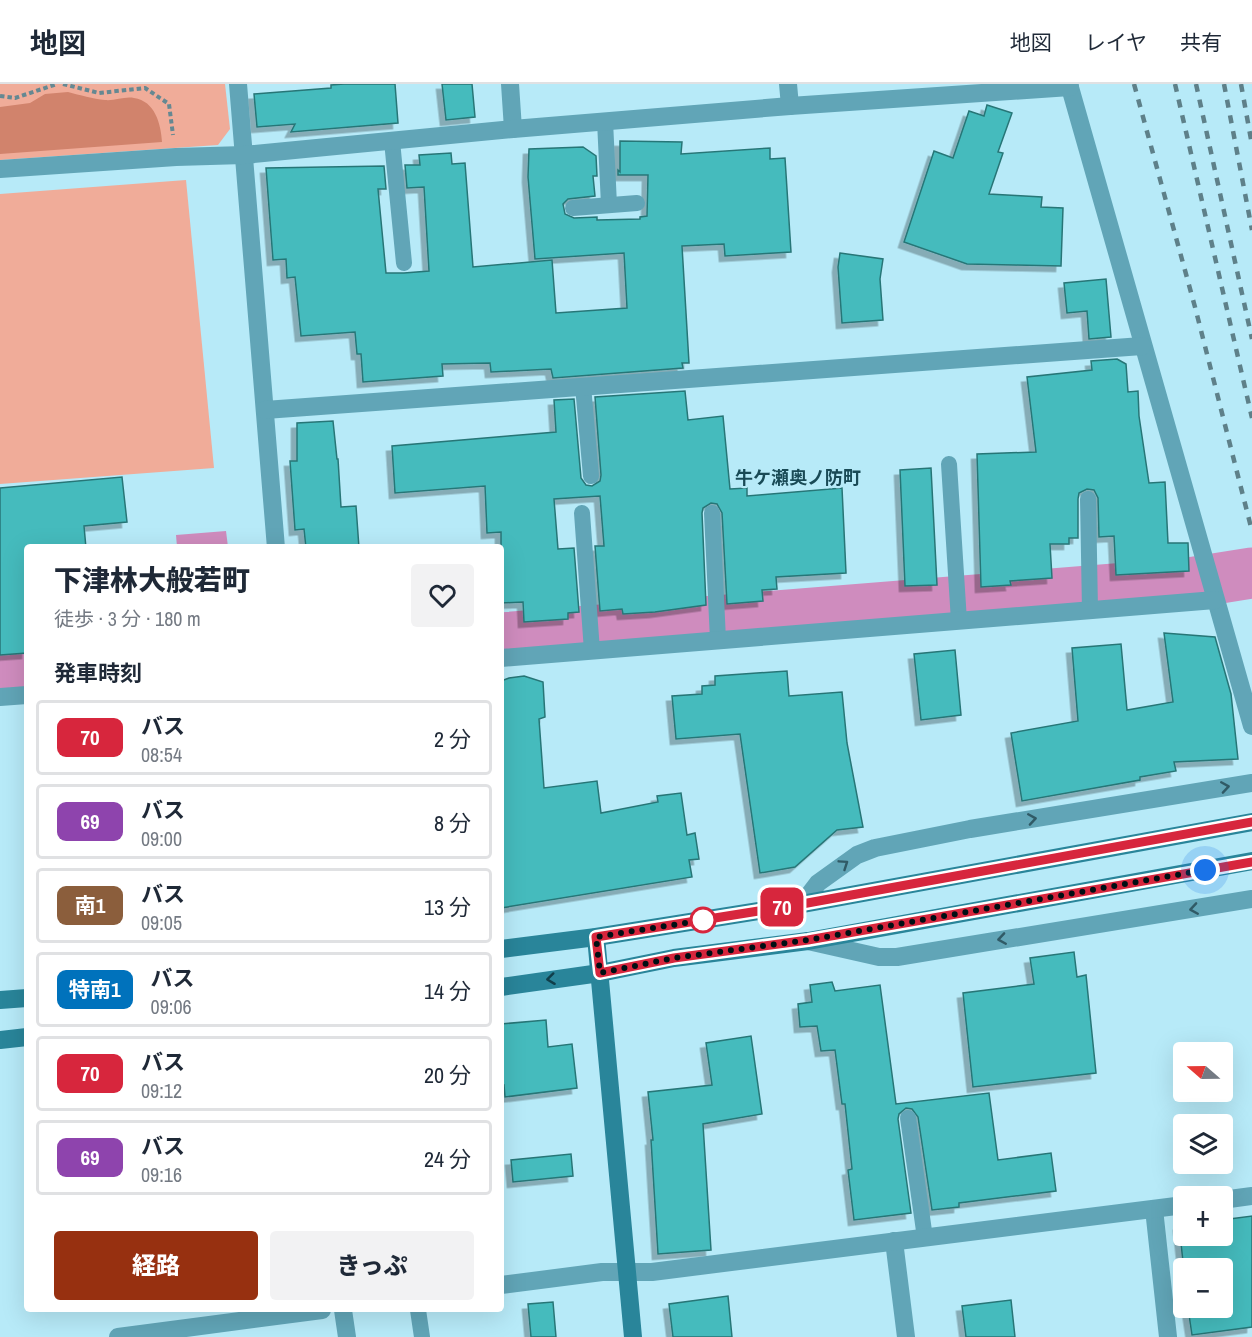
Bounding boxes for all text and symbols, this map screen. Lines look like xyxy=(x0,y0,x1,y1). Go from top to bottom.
text: 地図 xyxy=(30,24,86,62)
text: 地図 xyxy=(1010,28,1052,57)
text: レイヤ xyxy=(1085,28,1147,57)
text: 共有 xyxy=(1180,28,1222,57)
district label: 牛ケ瀬奥ノ防町 xyxy=(735,465,861,490)
text: 下津林大般若町 xyxy=(54,561,250,599)
button: heart xyxy=(411,564,474,627)
text: 徒歩 · 3 分 · 180 m xyxy=(54,605,201,632)
text: 発車時刻 xyxy=(54,658,142,688)
text: バス xyxy=(141,711,185,741)
text: 70 xyxy=(80,723,100,752)
text: 2 分 xyxy=(434,724,471,754)
text: 08:54 xyxy=(141,741,182,768)
one-way arrow xyxy=(1219,781,1229,794)
text: バス xyxy=(141,795,185,825)
text: 69 xyxy=(80,807,100,836)
text: 8 分 xyxy=(434,808,471,838)
one-way arrow xyxy=(1027,813,1037,826)
text: 09:00 xyxy=(141,825,182,852)
your location xyxy=(1190,855,1220,885)
one-way arrow xyxy=(838,861,849,872)
text: バス xyxy=(141,879,185,909)
line badge: 70 xyxy=(755,888,809,926)
text: 南1 xyxy=(75,891,105,920)
text: 13 分 xyxy=(424,892,471,922)
text: 70 xyxy=(772,893,792,922)
one-way arrow xyxy=(1190,902,1199,914)
unlabelled marker xyxy=(690,907,716,933)
text: 09:05 xyxy=(141,909,182,936)
one-way arrow xyxy=(997,933,1006,945)
text: バス xyxy=(151,963,195,993)
one-way arrow xyxy=(546,973,555,985)
text: 特南1 xyxy=(69,975,121,1004)
text: 14 分 xyxy=(424,976,471,1006)
text: 09:06 xyxy=(151,993,192,1020)
north arrow xyxy=(1173,1042,1233,1102)
map controls xyxy=(1173,1042,1233,1318)
text: バス xyxy=(141,1047,185,1077)
text: 70 xyxy=(80,1059,100,1088)
text: 20 分 xyxy=(424,1060,471,1090)
text: 09:12 xyxy=(141,1077,182,1104)
button: layers xyxy=(1173,1114,1233,1174)
text: バス xyxy=(141,1131,185,1161)
text: 69 xyxy=(80,1143,100,1172)
text: 24 分 xyxy=(424,1144,471,1174)
text: 09:16 xyxy=(141,1161,182,1188)
button: + xyxy=(1173,1186,1233,1246)
button: 経路 xyxy=(54,1231,258,1300)
button: きっぷ xyxy=(270,1231,474,1300)
button: − xyxy=(1173,1258,1233,1318)

